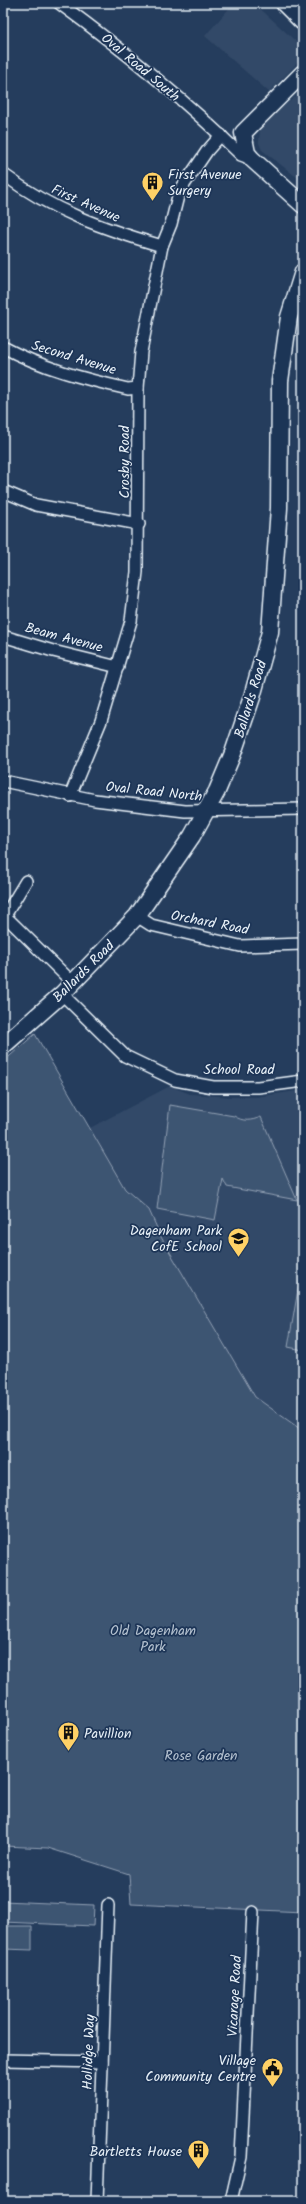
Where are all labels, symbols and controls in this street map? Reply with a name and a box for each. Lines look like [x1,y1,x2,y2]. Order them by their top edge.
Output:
street label: Oval Road South [96,28,185,107]
place label: First Avenue Surgery [168,164,242,202]
building icon: First Avenue Surgery [140,169,166,202]
street label: First Avenue [48,179,124,229]
street label: Second Avenue [29,335,119,381]
street label: Crosby Road [114,425,136,498]
street label: Beam Avenue [22,617,106,659]
street label: Ballards Road [229,657,273,741]
street label: Oval Road North [104,776,203,808]
street label: Orchard Road [169,905,252,941]
street label: Ballards Road [48,935,121,1008]
street label: School Road [204,1059,275,1081]
place label: Dagenham Park CofE School [130,1220,223,1258]
school or university icon: Dagenham Park CofE School [225,1225,251,1258]
park label: Old Dagenham Park [110,1620,196,1658]
building icon: Pavillion [55,1720,81,1753]
place label: Pavillion [84,1723,131,1745]
park label: Rose Garden [165,1745,237,1767]
street label: Vicarage Road [222,1954,248,2037]
street label: Hollidge Way [77,2013,101,2090]
place label: Village Community Centre [145,2050,257,2088]
public building icon: Village Community Centre [259,2055,285,2088]
building icon: Bartletts House [185,2138,211,2171]
place label: Bartletts House [90,2141,183,2163]

